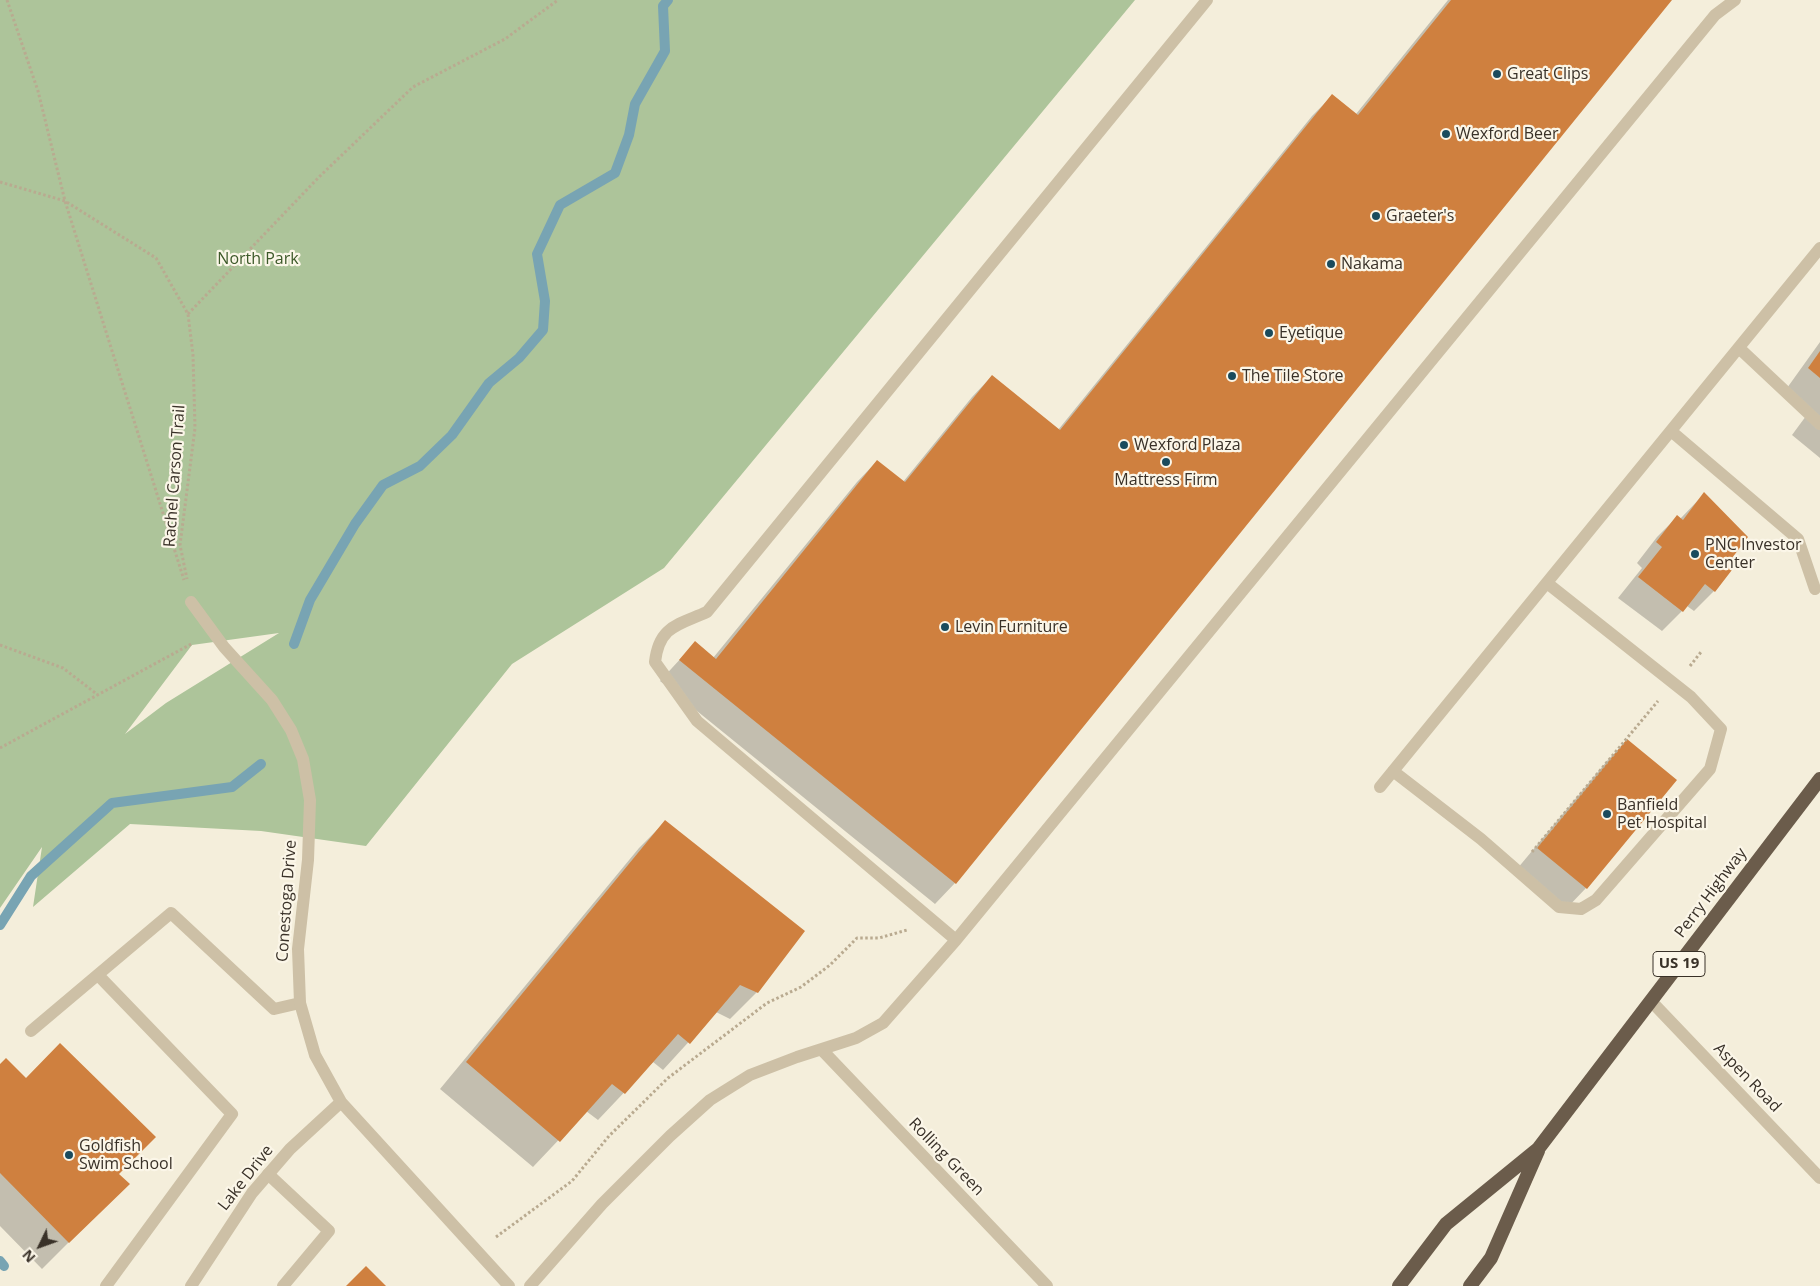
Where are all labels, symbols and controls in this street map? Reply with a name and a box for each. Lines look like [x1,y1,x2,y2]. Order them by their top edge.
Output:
place label: Great Clips [1507,64,1588,84]
marker: Great Clips [1491,68,1503,80]
place label: Wexford Beer [1456,124,1558,144]
marker: Wexford Beer [1440,128,1452,140]
place label: Graeter's [1386,206,1454,226]
marker: Graeter's [1370,210,1382,222]
park label: North Park [217,249,299,269]
place label: Nakama [1341,254,1403,274]
marker: Nakama [1325,258,1337,270]
place label: Eyetique [1279,323,1343,343]
marker: Eyetique [1263,327,1275,339]
place label: The Tile Store [1242,366,1343,386]
marker: The Tile Store [1226,370,1238,382]
street label: Rachel Carson Trail [160,404,190,548]
place label: Wexford Plaza [1134,435,1241,455]
marker: Wexford Plaza [1118,439,1130,451]
marker: Mattress Firm [1160,456,1172,468]
place label: Mattress Firm [1114,470,1218,490]
place label: PNC Investor Center [1705,535,1802,573]
marker: PNC Investor Center [1689,548,1701,560]
place label: Levin Furniture [955,617,1068,637]
marker: Levin Furniture [939,621,951,633]
place label: Banfield Pet Hospital [1617,795,1707,833]
marker: Banfield Pet Hospital [1601,808,1613,820]
street label: Conestoga Drive [273,839,301,963]
street label: Perry Highway [1671,844,1751,942]
road number: US 19 [1653,952,1705,976]
street label: Aspen Road [1709,1039,1785,1117]
street label: Rolling Green [904,1114,988,1200]
place label: Goldfish Swim School [79,1136,173,1174]
street label: Lake Drive [214,1141,278,1215]
marker: Goldfish Swim School [63,1149,75,1161]
north arrow [15,1221,65,1271]
text: N [18,1246,39,1267]

